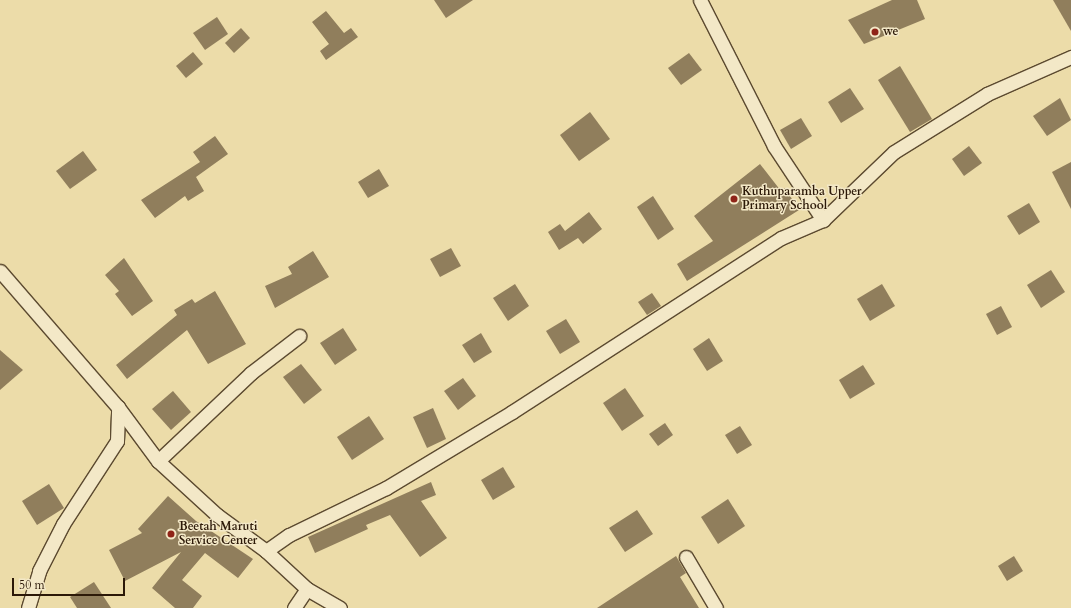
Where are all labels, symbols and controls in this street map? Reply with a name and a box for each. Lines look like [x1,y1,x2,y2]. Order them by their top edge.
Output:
place label: we [883,25,898,39]
marker: we [870,27,880,37]
place label: Kuthuparamba Upper Primary School [742,185,862,213]
marker: Kuthuparamba Upper Primary School [729,194,739,204]
place label: Beetah Maruti Service Center [179,520,258,548]
marker: Beetah Maruti Service Center [166,529,176,539]
scale bar [14,570,127,596]
text: 50 m [19,577,45,593]

